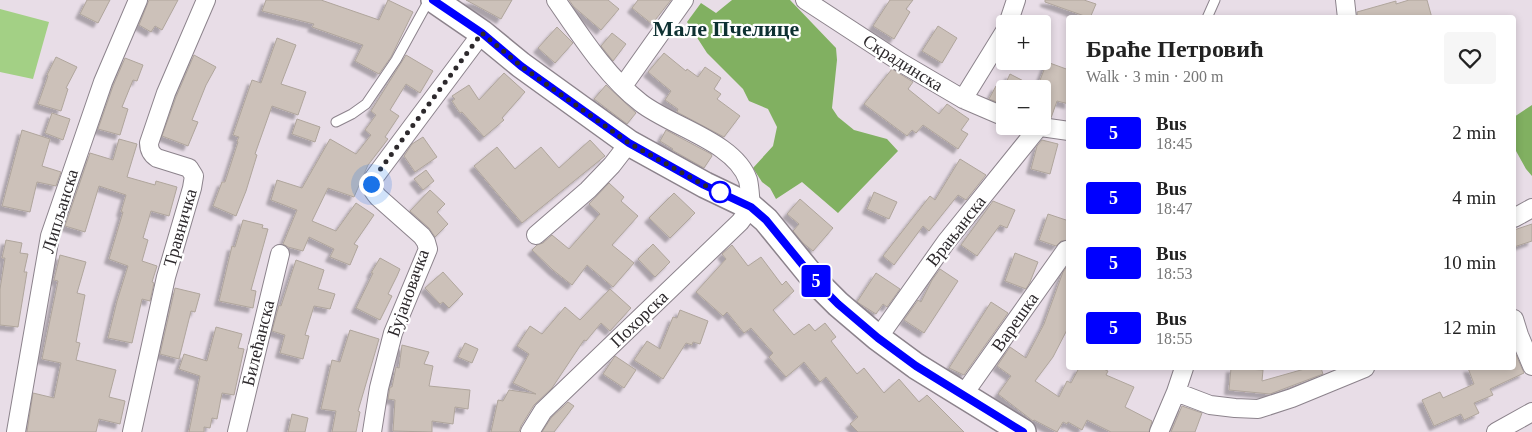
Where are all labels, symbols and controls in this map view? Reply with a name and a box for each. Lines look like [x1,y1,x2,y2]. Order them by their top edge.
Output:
map controls [996,15,1051,135]
button: + [996,15,1051,70]
district label: Мале Пчелице [653,16,799,41]
street label: Скрадинска [859,31,947,95]
button: heart [1444,32,1496,84]
text: Браће Петровић [1086,36,1264,62]
text: Walk · 3 min · 200 m [1086,68,1223,85]
button: − [996,80,1051,135]
text: Bus [1156,113,1187,134]
text: 2 min [1452,122,1496,143]
text: 5 [1109,123,1118,143]
text: 18:45 [1156,135,1192,152]
street label: Липљанска [38,167,82,255]
your location [359,172,384,197]
text: Bus [1156,178,1187,199]
unlabelled marker [709,181,731,203]
street label: Травничка [159,187,201,269]
text: 4 min [1452,187,1496,208]
text: 5 [1109,188,1118,208]
street label: Врањанска [922,192,990,270]
text: 18:47 [1156,200,1192,217]
text: Bus [1156,243,1187,264]
street label: Бујановачка [383,247,433,339]
text: 10 min [1443,252,1496,273]
text: 5 [1109,253,1118,273]
line badge: 5 [800,265,832,297]
text: 18:53 [1156,265,1192,282]
text: 5 [812,271,821,291]
street label: Похорска [606,287,672,351]
street label: Варешка [988,289,1042,355]
street label: Билећанска [238,298,278,388]
text: Bus [1156,308,1187,329]
text: 12 min [1443,317,1496,338]
text: 5 [1109,318,1118,338]
text: 18:55 [1156,330,1192,347]

